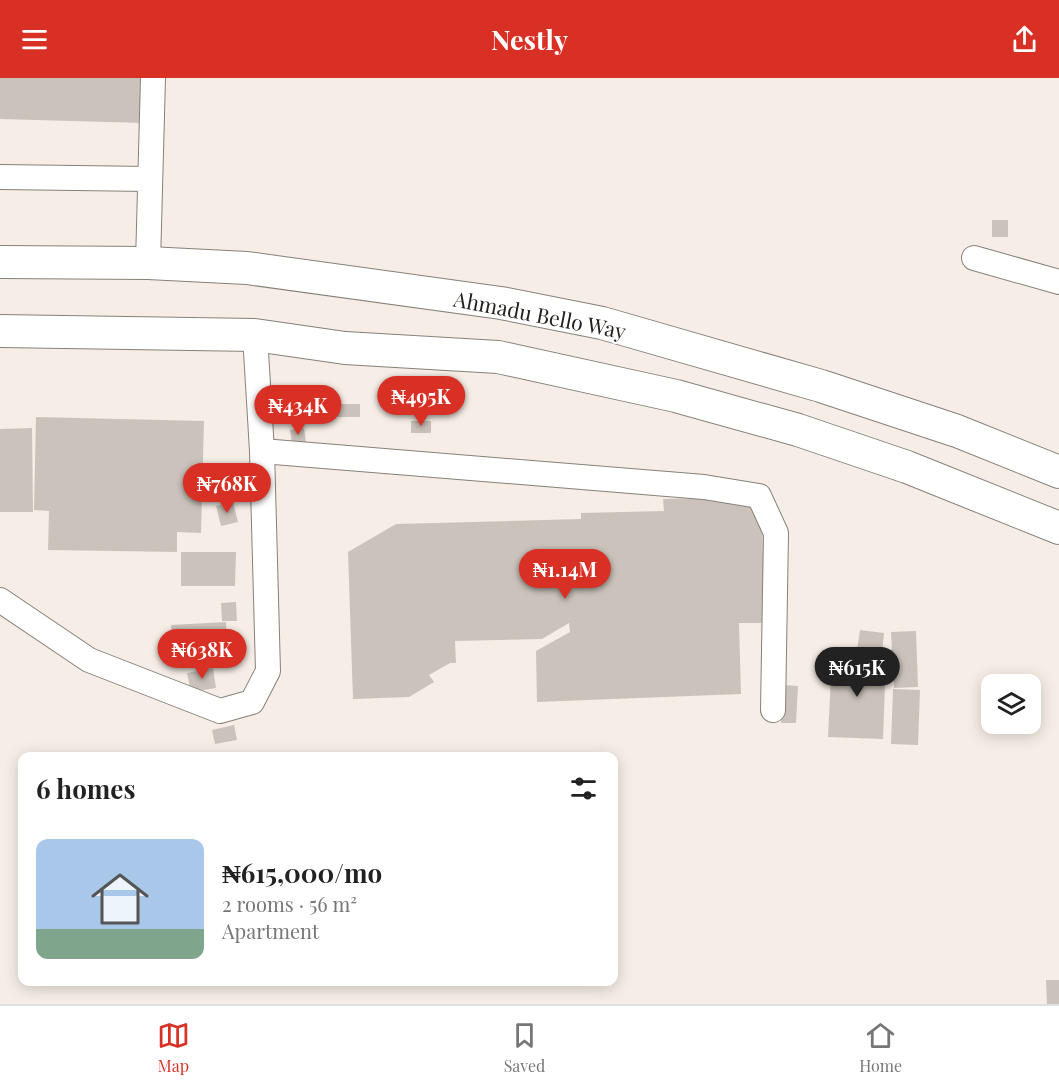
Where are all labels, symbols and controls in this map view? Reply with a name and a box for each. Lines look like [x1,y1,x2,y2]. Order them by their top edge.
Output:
text: Nestly [491,21,568,57]
icon: menu [18,23,51,56]
icon: share [1008,23,1041,56]
street label: Ahmadu Bello Way [451,283,629,344]
pin: ₦495K [379,376,463,427]
text: ₦495K [391,382,451,409]
pin: ₦434K [256,385,340,436]
text: ₦434K [268,391,328,418]
pin: ₦768K [185,463,269,514]
text: ₦768K [197,469,257,496]
pin: ₦1.14M [516,549,614,600]
text: ₦1.14M [533,555,597,582]
pin: ₦638K [160,629,244,680]
text: ₦638K [172,635,232,662]
pin: ₦615K [815,647,899,698]
text: ₦615K [829,653,885,680]
map controls [981,674,1041,734]
button: layers [981,674,1041,734]
text: 6 homes [36,771,135,806]
icon: filters [567,772,600,805]
text: ₦615,000/mo [222,855,382,890]
icon: home [84,863,156,935]
text: 2 rooms · 56 m² [222,890,357,917]
text: Apartment [222,917,319,944]
tab: Map [157,1019,190,1076]
tab: Saved [504,1019,545,1076]
tab: Home [859,1019,902,1076]

